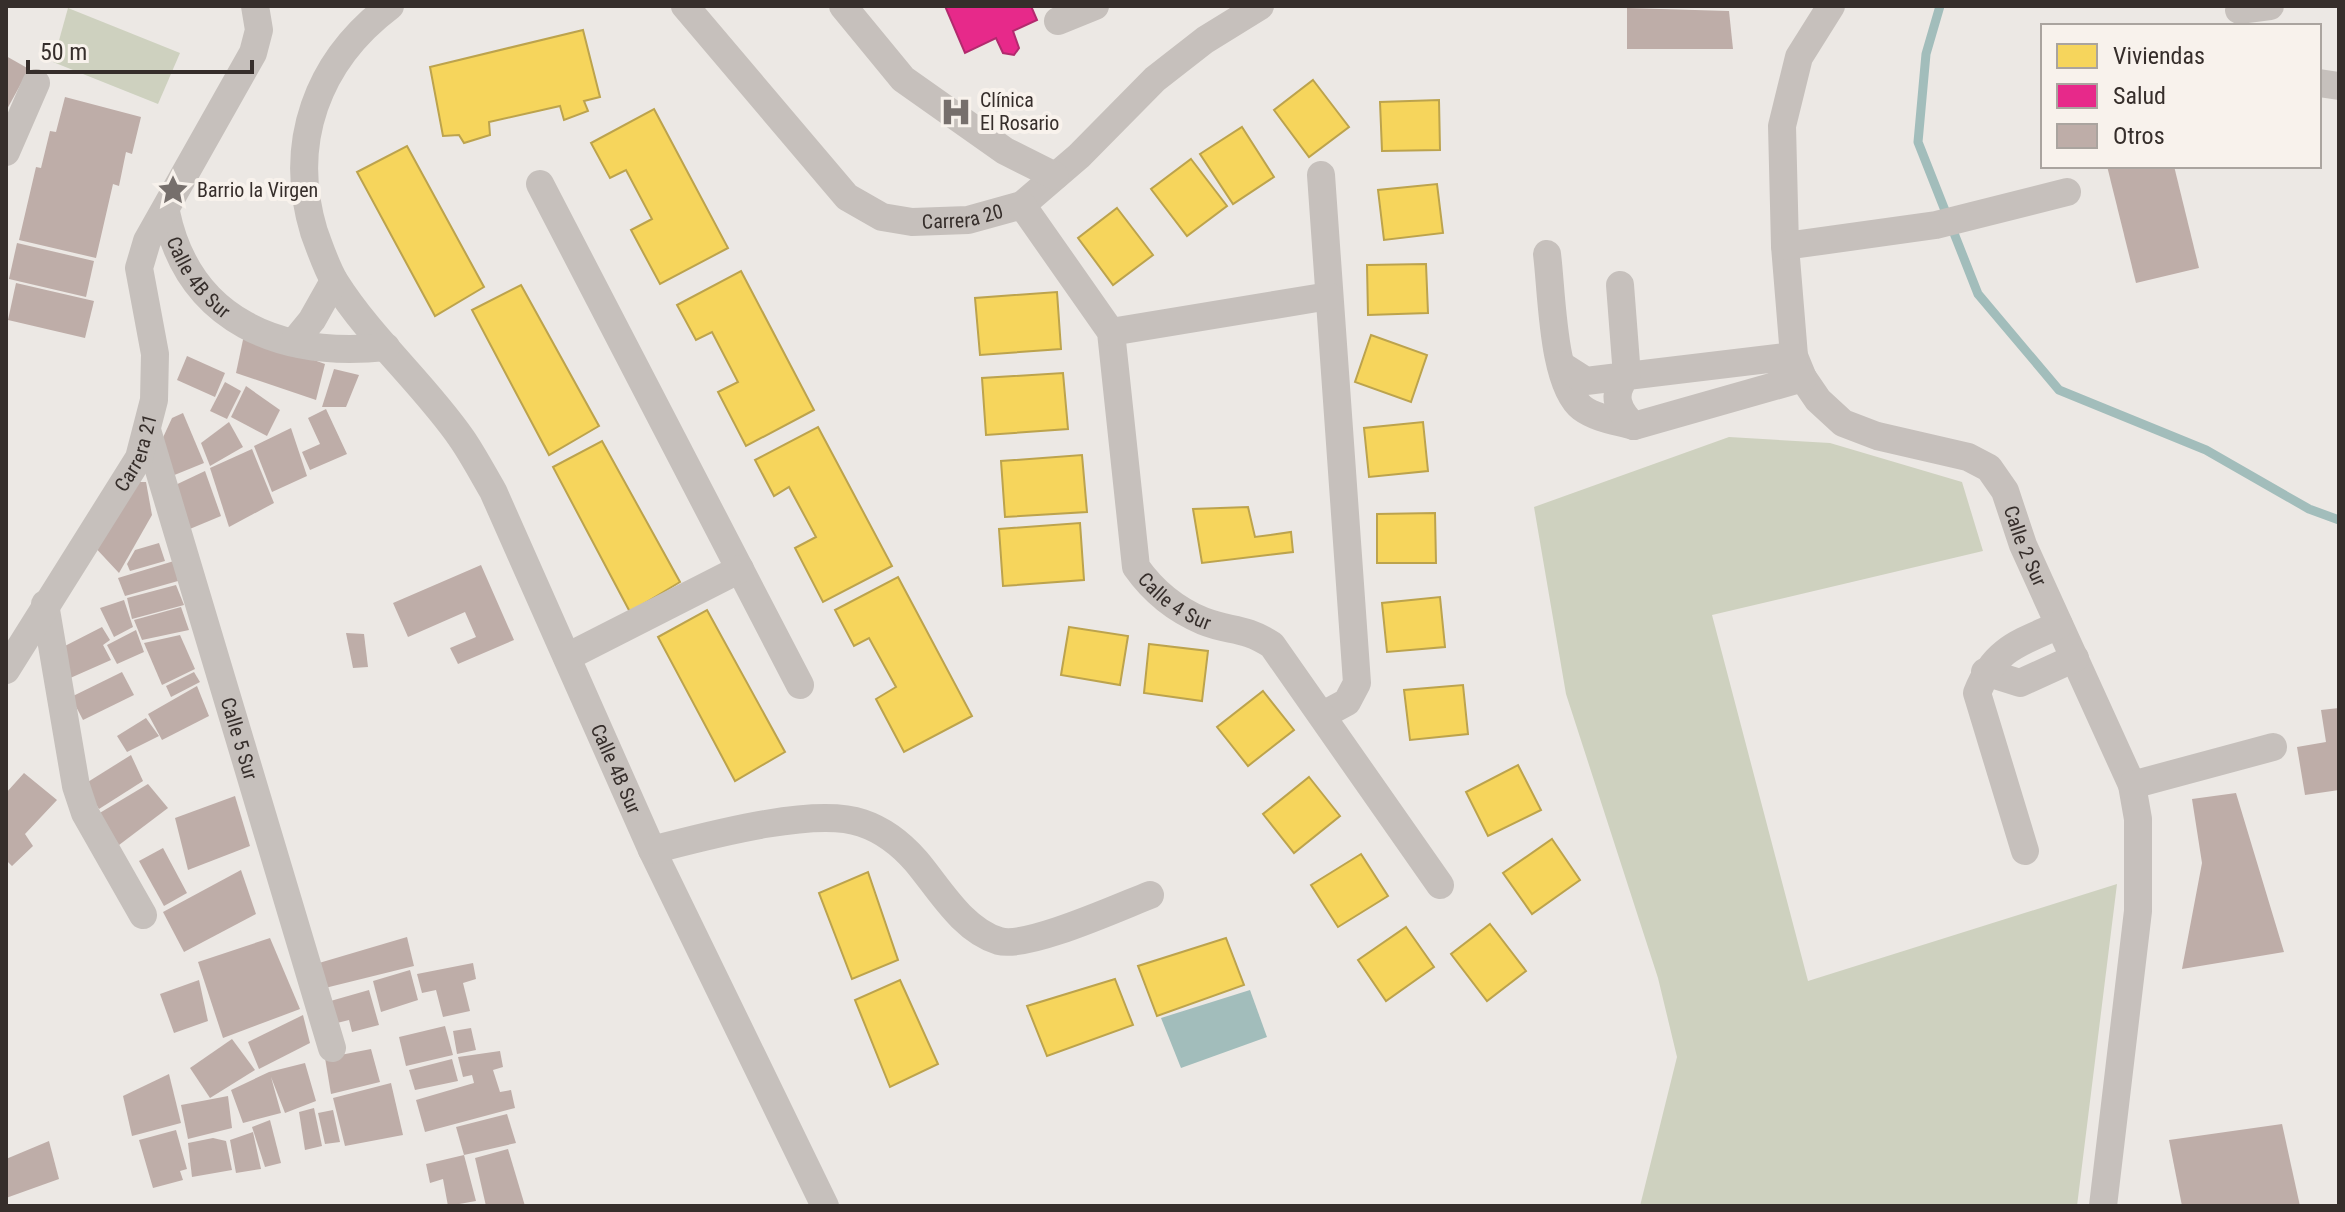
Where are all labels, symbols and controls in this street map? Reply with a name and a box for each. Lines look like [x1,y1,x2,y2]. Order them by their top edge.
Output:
scale bar [28,24,252,74]
legend [2041,24,2321,168]
text: 50 m [40,38,87,66]
text: Viviendas [2113,42,2205,70]
text: Salud [2113,82,2166,110]
place label: Clínica El Rosario [980,88,1059,135]
hospital icon: Clínica El Rosario [939,95,973,129]
text: Otros [2113,122,2165,150]
place icon: Barrio la Virgen [156,173,190,207]
place label: Barrio la Virgen [197,178,318,202]
street label: Carrera 20 [921,199,1006,234]
street label: Calle 4B Sur [162,233,235,323]
street label: Carrera 21 [109,412,162,496]
street label: Calle 2 Sur [1999,502,2052,590]
street label: Calle 4 Sur [1133,568,1214,635]
street label: Calle 5 Sur [216,694,263,782]
street label: Calle 4B Sur [586,720,646,817]

